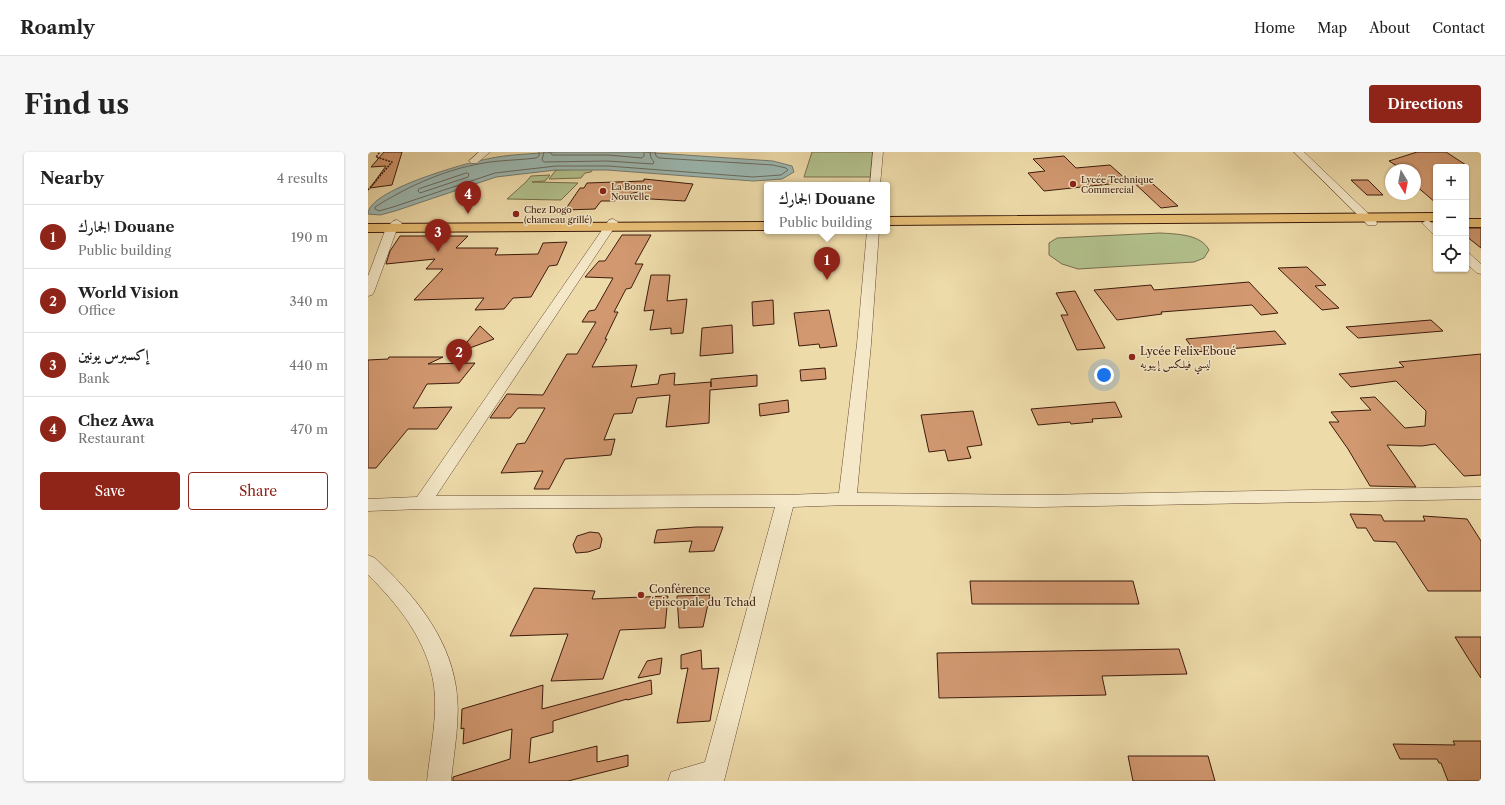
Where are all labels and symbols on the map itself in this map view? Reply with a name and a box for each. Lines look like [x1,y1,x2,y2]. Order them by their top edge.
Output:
north arrow [1385,164,1421,200]
place label: Lycée Technique Commercial [1081,174,1154,195]
marker: Lycée Technique Commercial [1068,179,1078,189]
pin: 4 [455,181,481,214]
place label: La Bonne Nouvelle [611,181,652,202]
marker: La Bonne Nouvelle [598,186,608,196]
place label: Chez Dogo (chameau grillé) [524,204,592,225]
marker: Chez Dogo (chameau grillé) [511,209,521,219]
pin: 3 [425,219,451,252]
pin: 1 [814,247,840,280]
pin: 2 [446,339,472,372]
place label: Lycée Felix Eboué ليسي فيلكس إيبويه [1140,344,1236,375]
marker: Lycée Felix Eboué ليسي فيلكس إيبويه [1127,352,1137,362]
your location [1094,365,1114,385]
place label: Conférence épiscopale du Tchad [649,582,756,609]
marker: Conférence épiscopale du Tchad [636,590,646,600]

